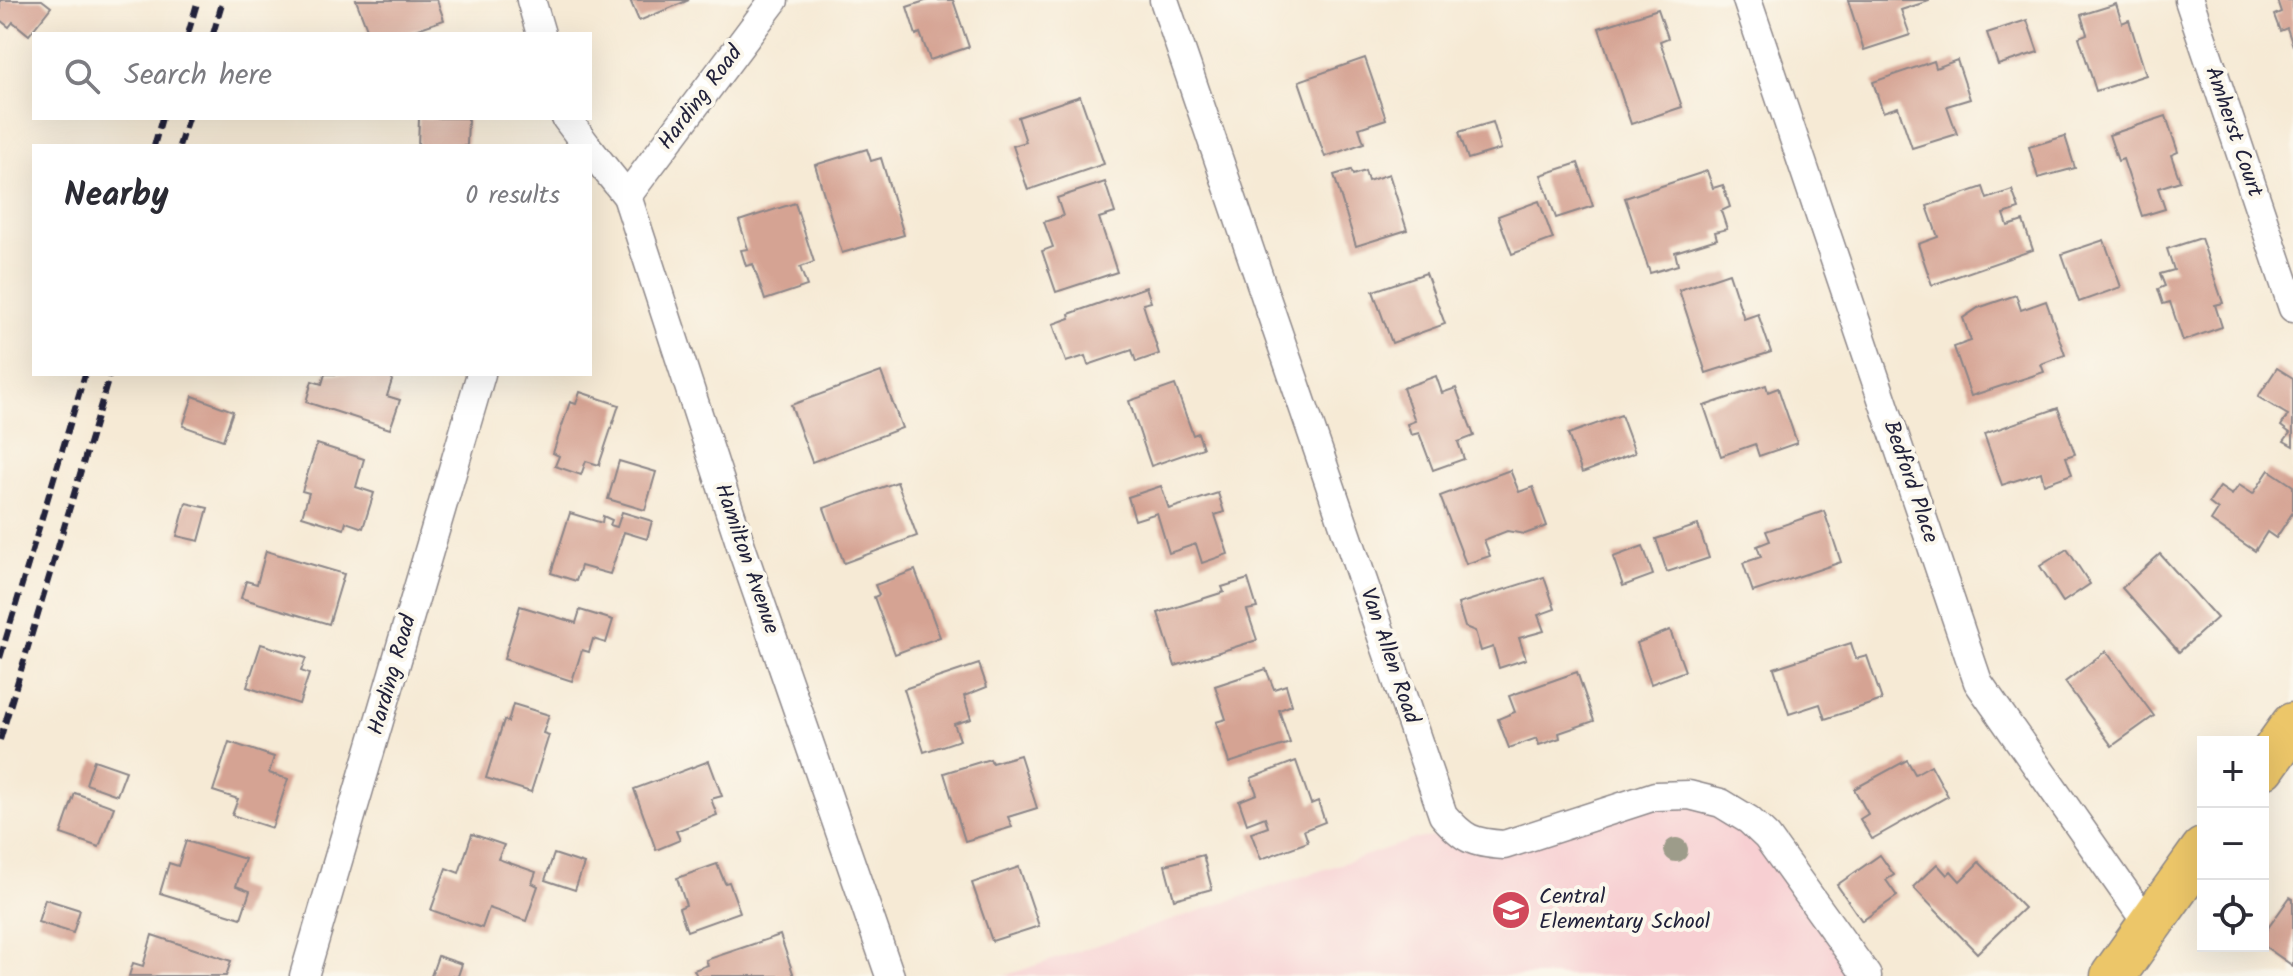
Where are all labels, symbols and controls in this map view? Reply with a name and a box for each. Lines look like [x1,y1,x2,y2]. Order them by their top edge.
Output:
search box [32,32,592,120]
street label: Harding Road [650,37,753,158]
text: Search here [124,52,272,100]
icon: search [60,54,104,98]
street label: Amherst Court [2194,62,2272,202]
text: Nearby [64,169,169,223]
text: 0 results [465,175,560,217]
street label: Bedford Place [1873,416,1947,548]
street label: Hamilton Avenue [704,479,788,639]
street label: Van Allen Road [1349,584,1429,729]
street label: Harding Road [359,610,427,739]
map controls [2197,736,2269,952]
button: + [2197,736,2269,808]
button: − [2197,808,2269,880]
place label: Central Elementary School [1539,880,1711,940]
button: locate [2197,880,2269,952]
school or university icon: Central Elementary School [1490,889,1532,931]

